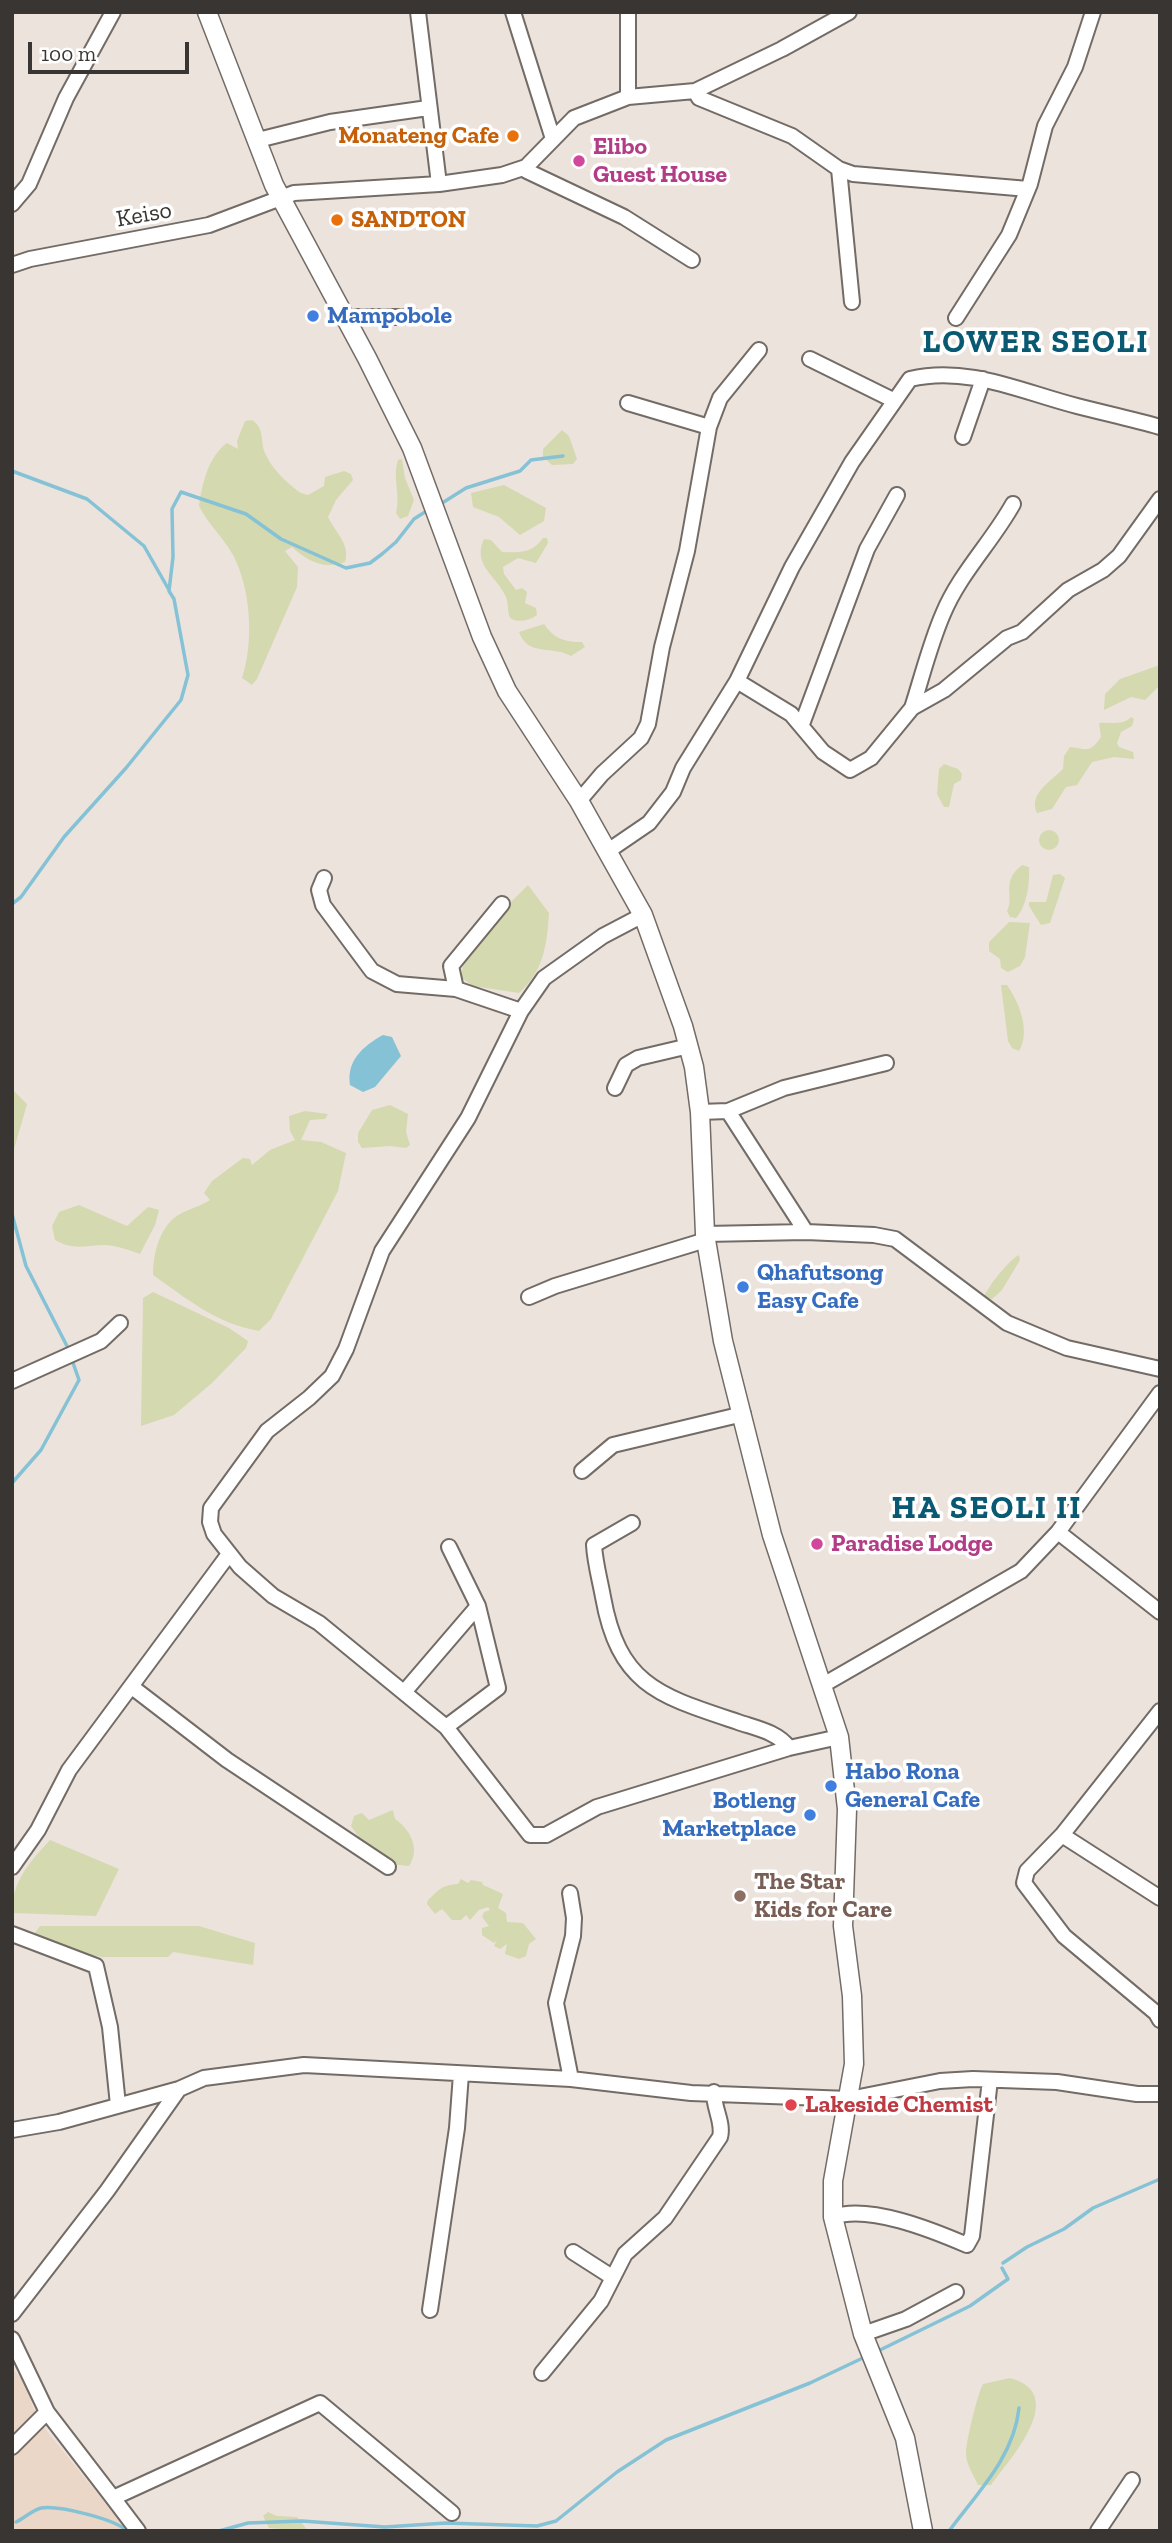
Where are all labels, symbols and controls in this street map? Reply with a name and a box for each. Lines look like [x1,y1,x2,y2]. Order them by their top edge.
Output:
scale bar [32,28,192,72]
text: 100 m [41,41,96,66]
place label: Monateng Cafe [338,122,499,150]
marker: Monateng Cafe [505,128,521,144]
place label: Elibo Guest House [593,133,727,189]
marker: Elibo Guest House [571,153,587,169]
street label: Keiso [114,196,174,234]
place label: SANDTON [351,206,466,234]
marker: SANDTON [329,212,345,228]
place label: Mampobole [327,302,452,330]
marker: Mampobole [305,308,321,324]
district label: LOWER SEOLI [924,324,1148,362]
place label: Qhafutsong Easy Cafe [757,1259,883,1315]
marker: Qhafutsong Easy Cafe [735,1279,751,1295]
district label: HA SEOLI II [893,1490,1081,1528]
place label: Paradise Lodge [831,1530,993,1558]
marker: Paradise Lodge [809,1536,825,1552]
place label: Habo Rona General Cafe [845,1758,980,1814]
marker: Habo Rona General Cafe [823,1778,839,1794]
place label: Botleng Marketplace [662,1787,796,1843]
marker: Botleng Marketplace [802,1807,818,1823]
place label: The Star Kids for Care [754,1868,892,1924]
marker: The Star Kids for Care [732,1888,748,1904]
place label: Lakeside Chemist [805,2091,993,2119]
marker: Lakeside Chemist [783,2097,799,2113]

